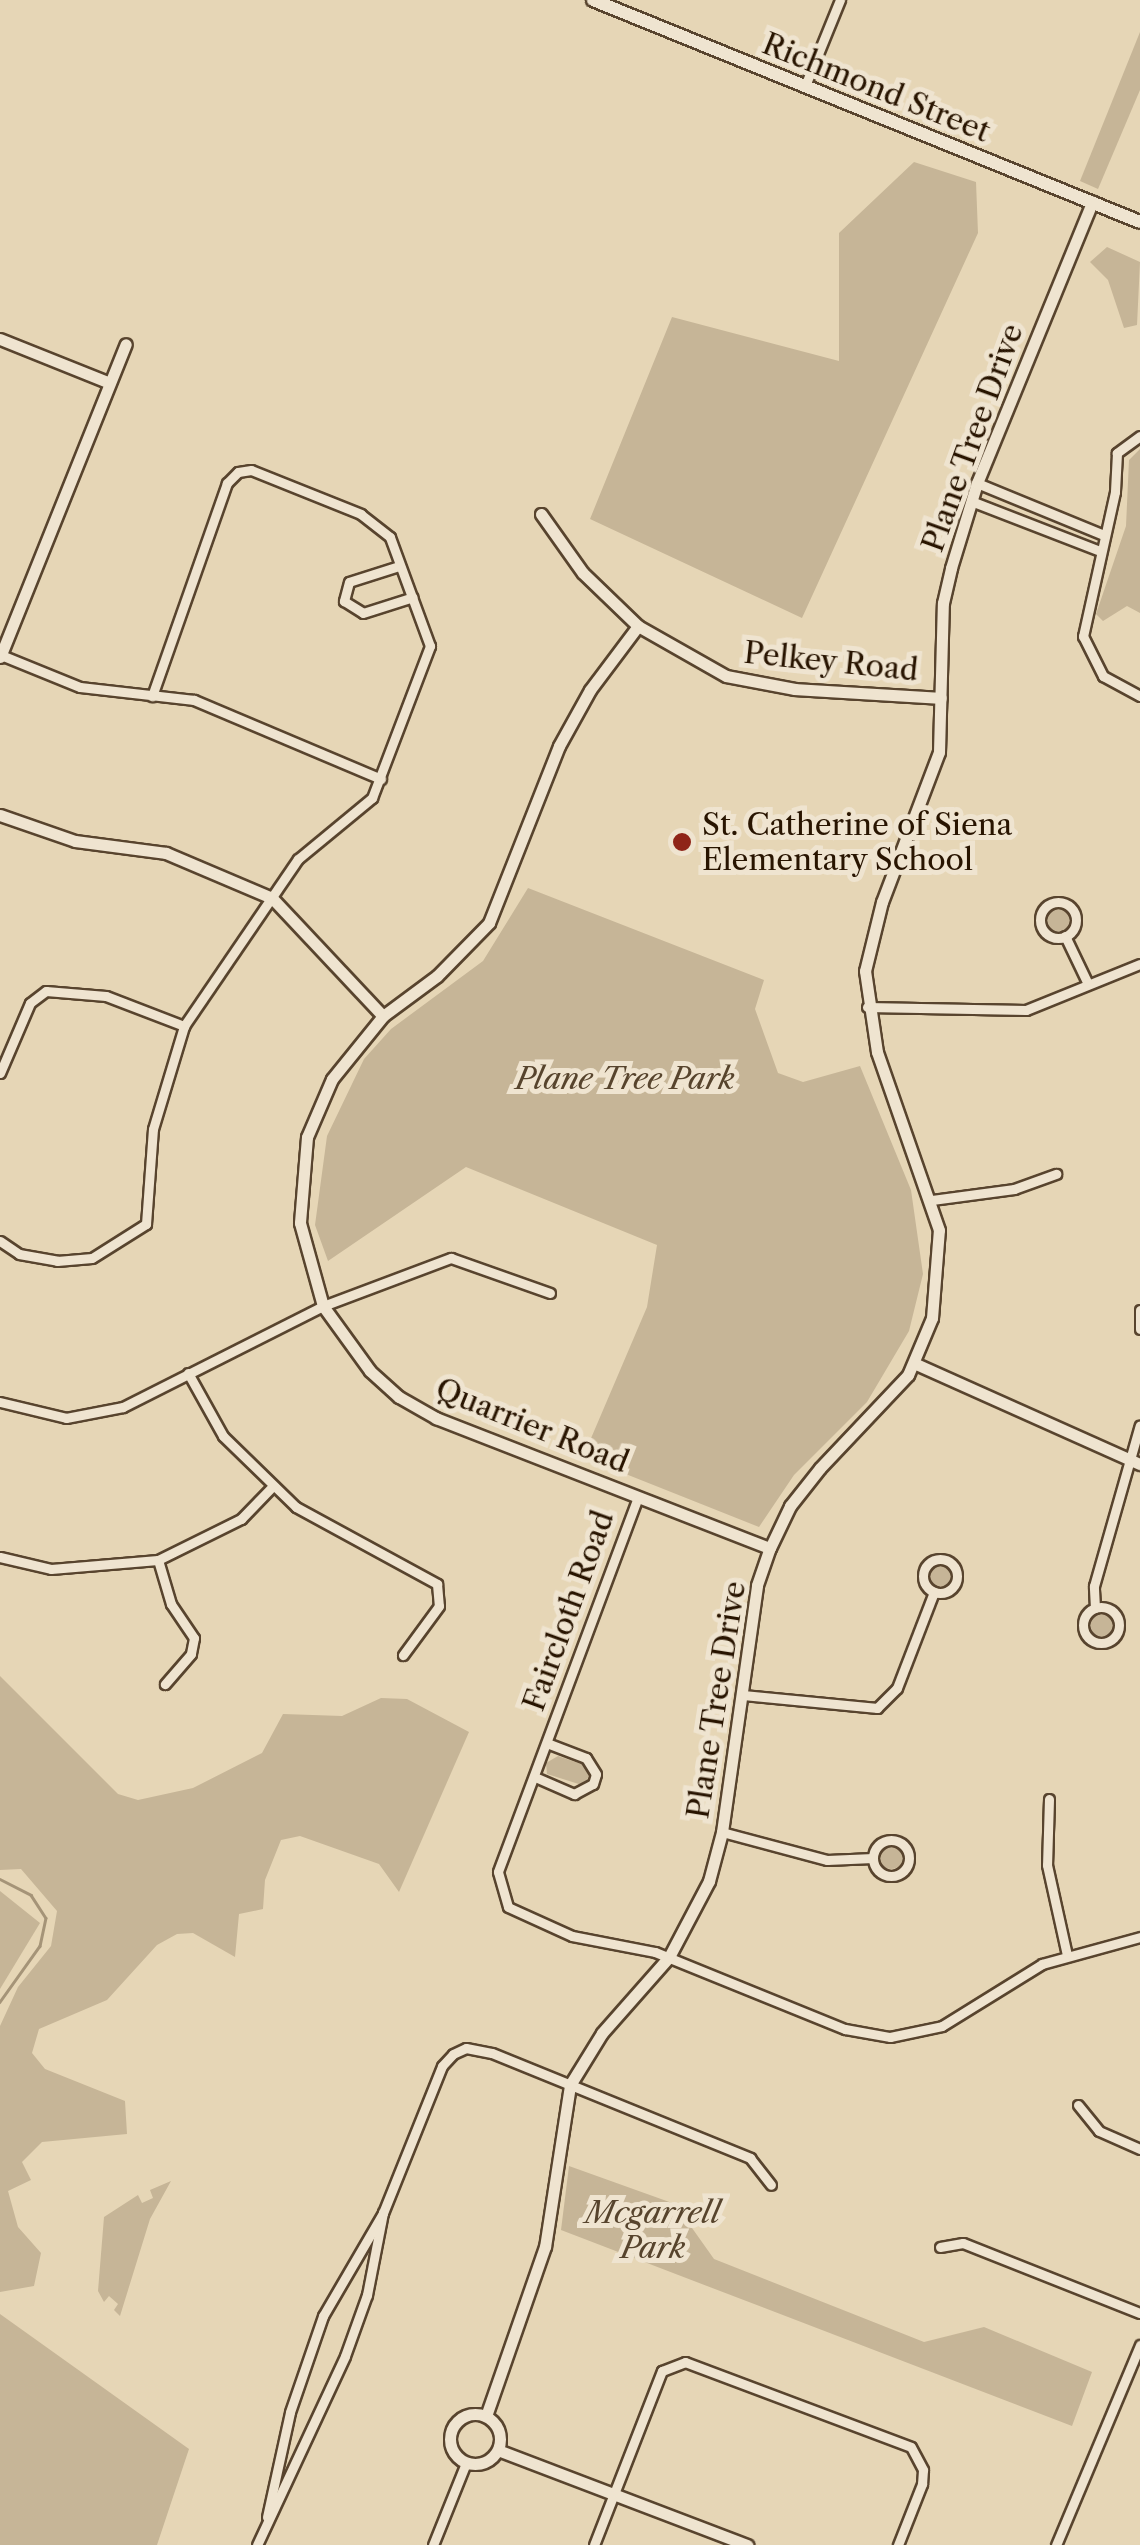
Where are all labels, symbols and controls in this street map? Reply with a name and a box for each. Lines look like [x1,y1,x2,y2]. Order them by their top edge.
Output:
street label: Richmond Street [757,26,995,150]
street label: Plane Tree Drive [915,319,1031,557]
street label: Pelkey Road [742,635,920,689]
place label: St. Catherine of Siena Elementary School [702,807,1012,878]
marker: St. Catherine of Siena Elementary School [671,831,693,853]
park label: Plane Tree Park [515,1061,735,1097]
street label: Quarrier Road [430,1371,634,1481]
street label: Faircloth Road [516,1506,622,1716]
street label: Plane Tree Drive [680,1578,754,1822]
park label: Mcgarrell Park [585,2195,721,2266]

